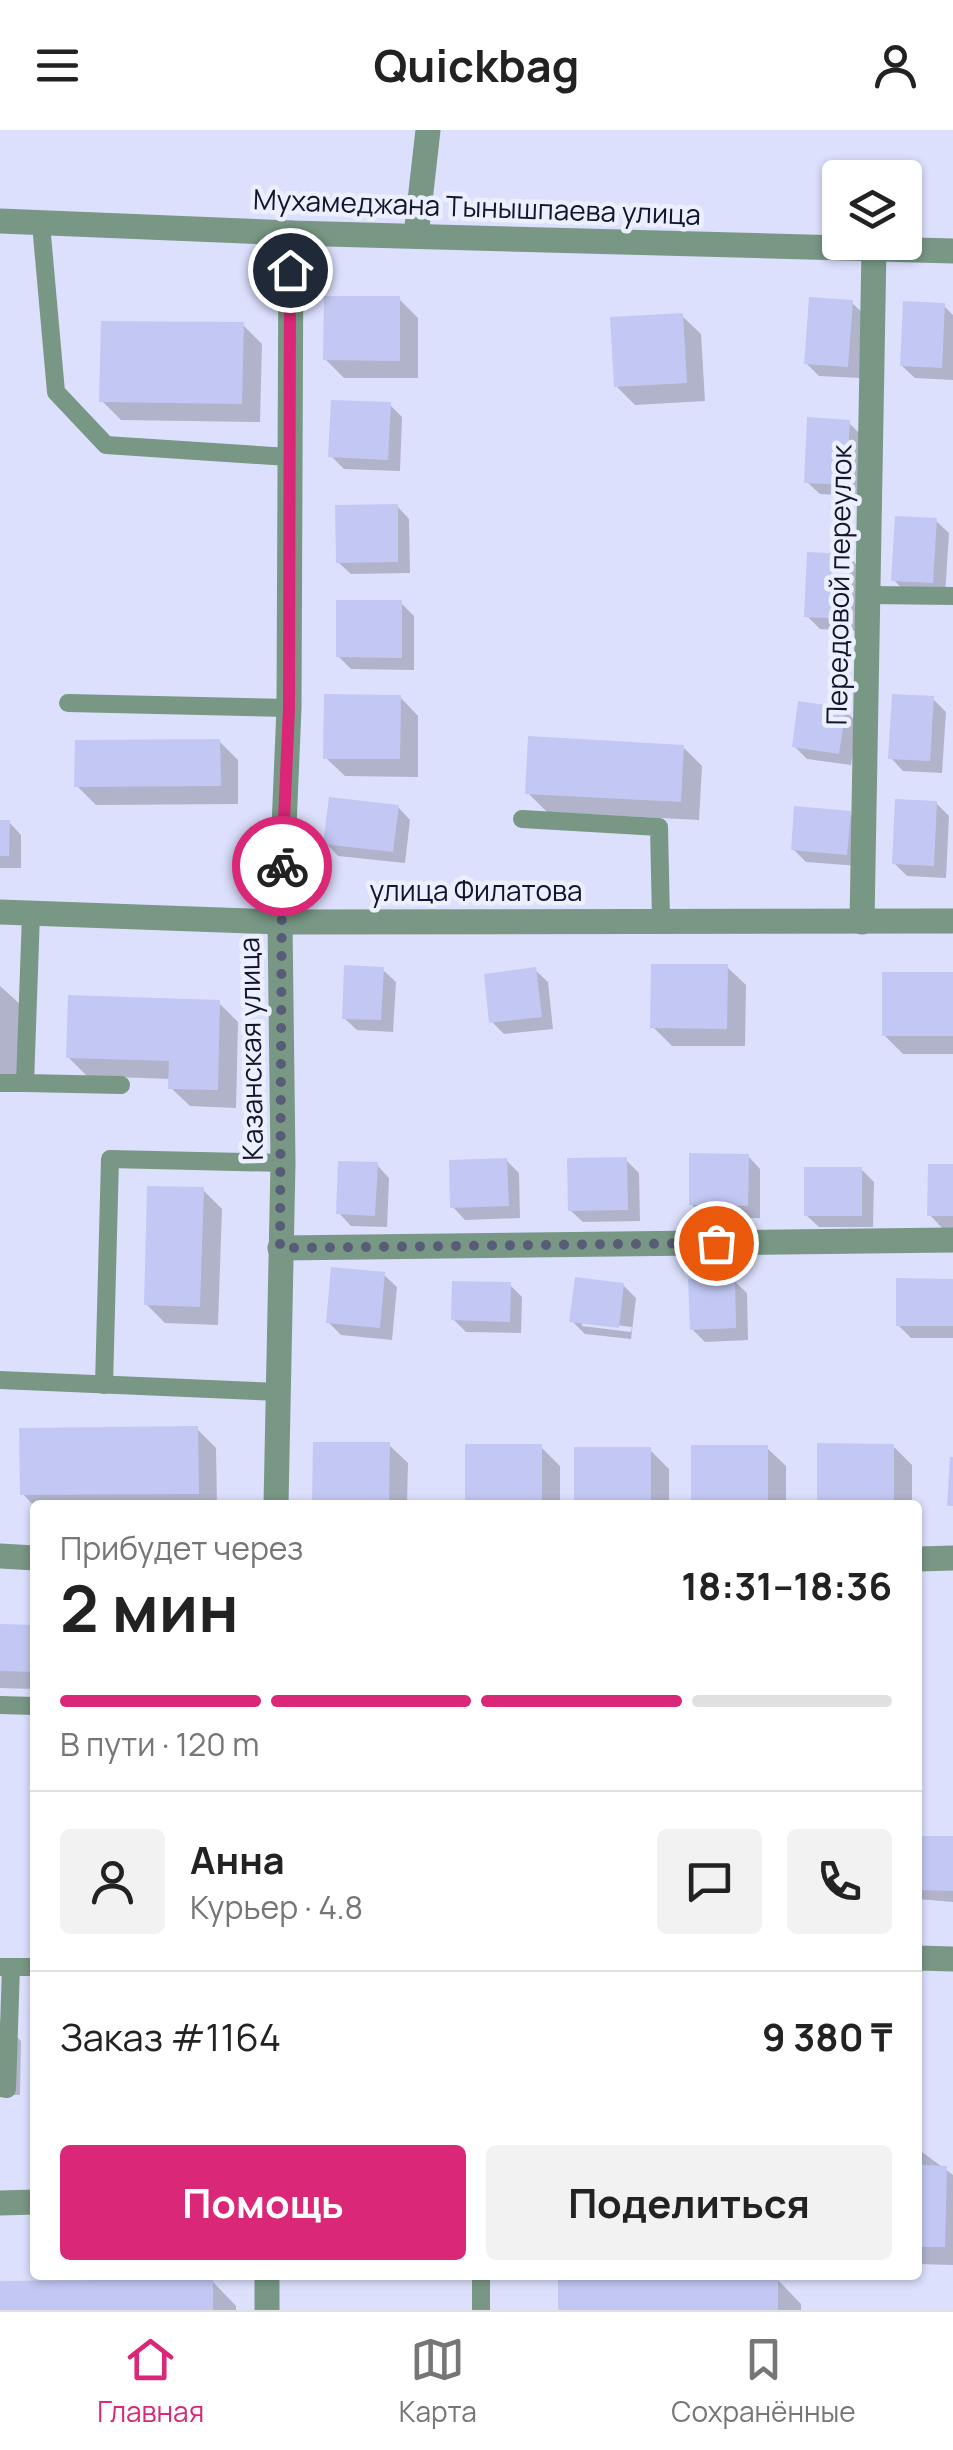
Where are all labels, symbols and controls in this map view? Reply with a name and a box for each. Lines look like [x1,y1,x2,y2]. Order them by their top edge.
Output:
text: Quickbag [374,34,579,96]
icon: menu [30,38,85,93]
icon: person [868,38,923,93]
map controls [822,160,922,260]
button: layers [822,160,922,260]
street label: Мухамеджана Тынышпаева улица [253,179,702,233]
pin [248,228,333,313]
icon: home [263,243,318,298]
street label: Передовой переулок [817,443,859,726]
courier [232,816,332,916]
icon: bike [255,839,310,894]
street label: улица Филатова [369,871,583,909]
street label: Казанская улица [229,937,271,1161]
pin [674,1201,759,1286]
icon: bag [689,1216,744,1271]
text: Прибудет через [60,1526,303,1570]
text: 18:31–18:36 [681,1559,892,1611]
text: 2 мин [60,1563,239,1652]
text: В пути · 120 m [60,1722,259,1766]
button: person [60,1829,165,1934]
button: chat [657,1829,762,1934]
button: phone [787,1829,892,1934]
text: Анна [190,1833,285,1885]
text: Курьер · 4.8 [190,1885,363,1929]
text: Заказ #1164 [60,2010,281,2062]
text: 9 380 ₸ [762,2010,892,2062]
button: Помощь [60,2145,466,2260]
button: Поделиться [486,2145,892,2260]
tab: Главная [97,2332,204,2430]
tab: Карта [399,2332,477,2430]
tab: Сохранённые [671,2332,856,2430]

